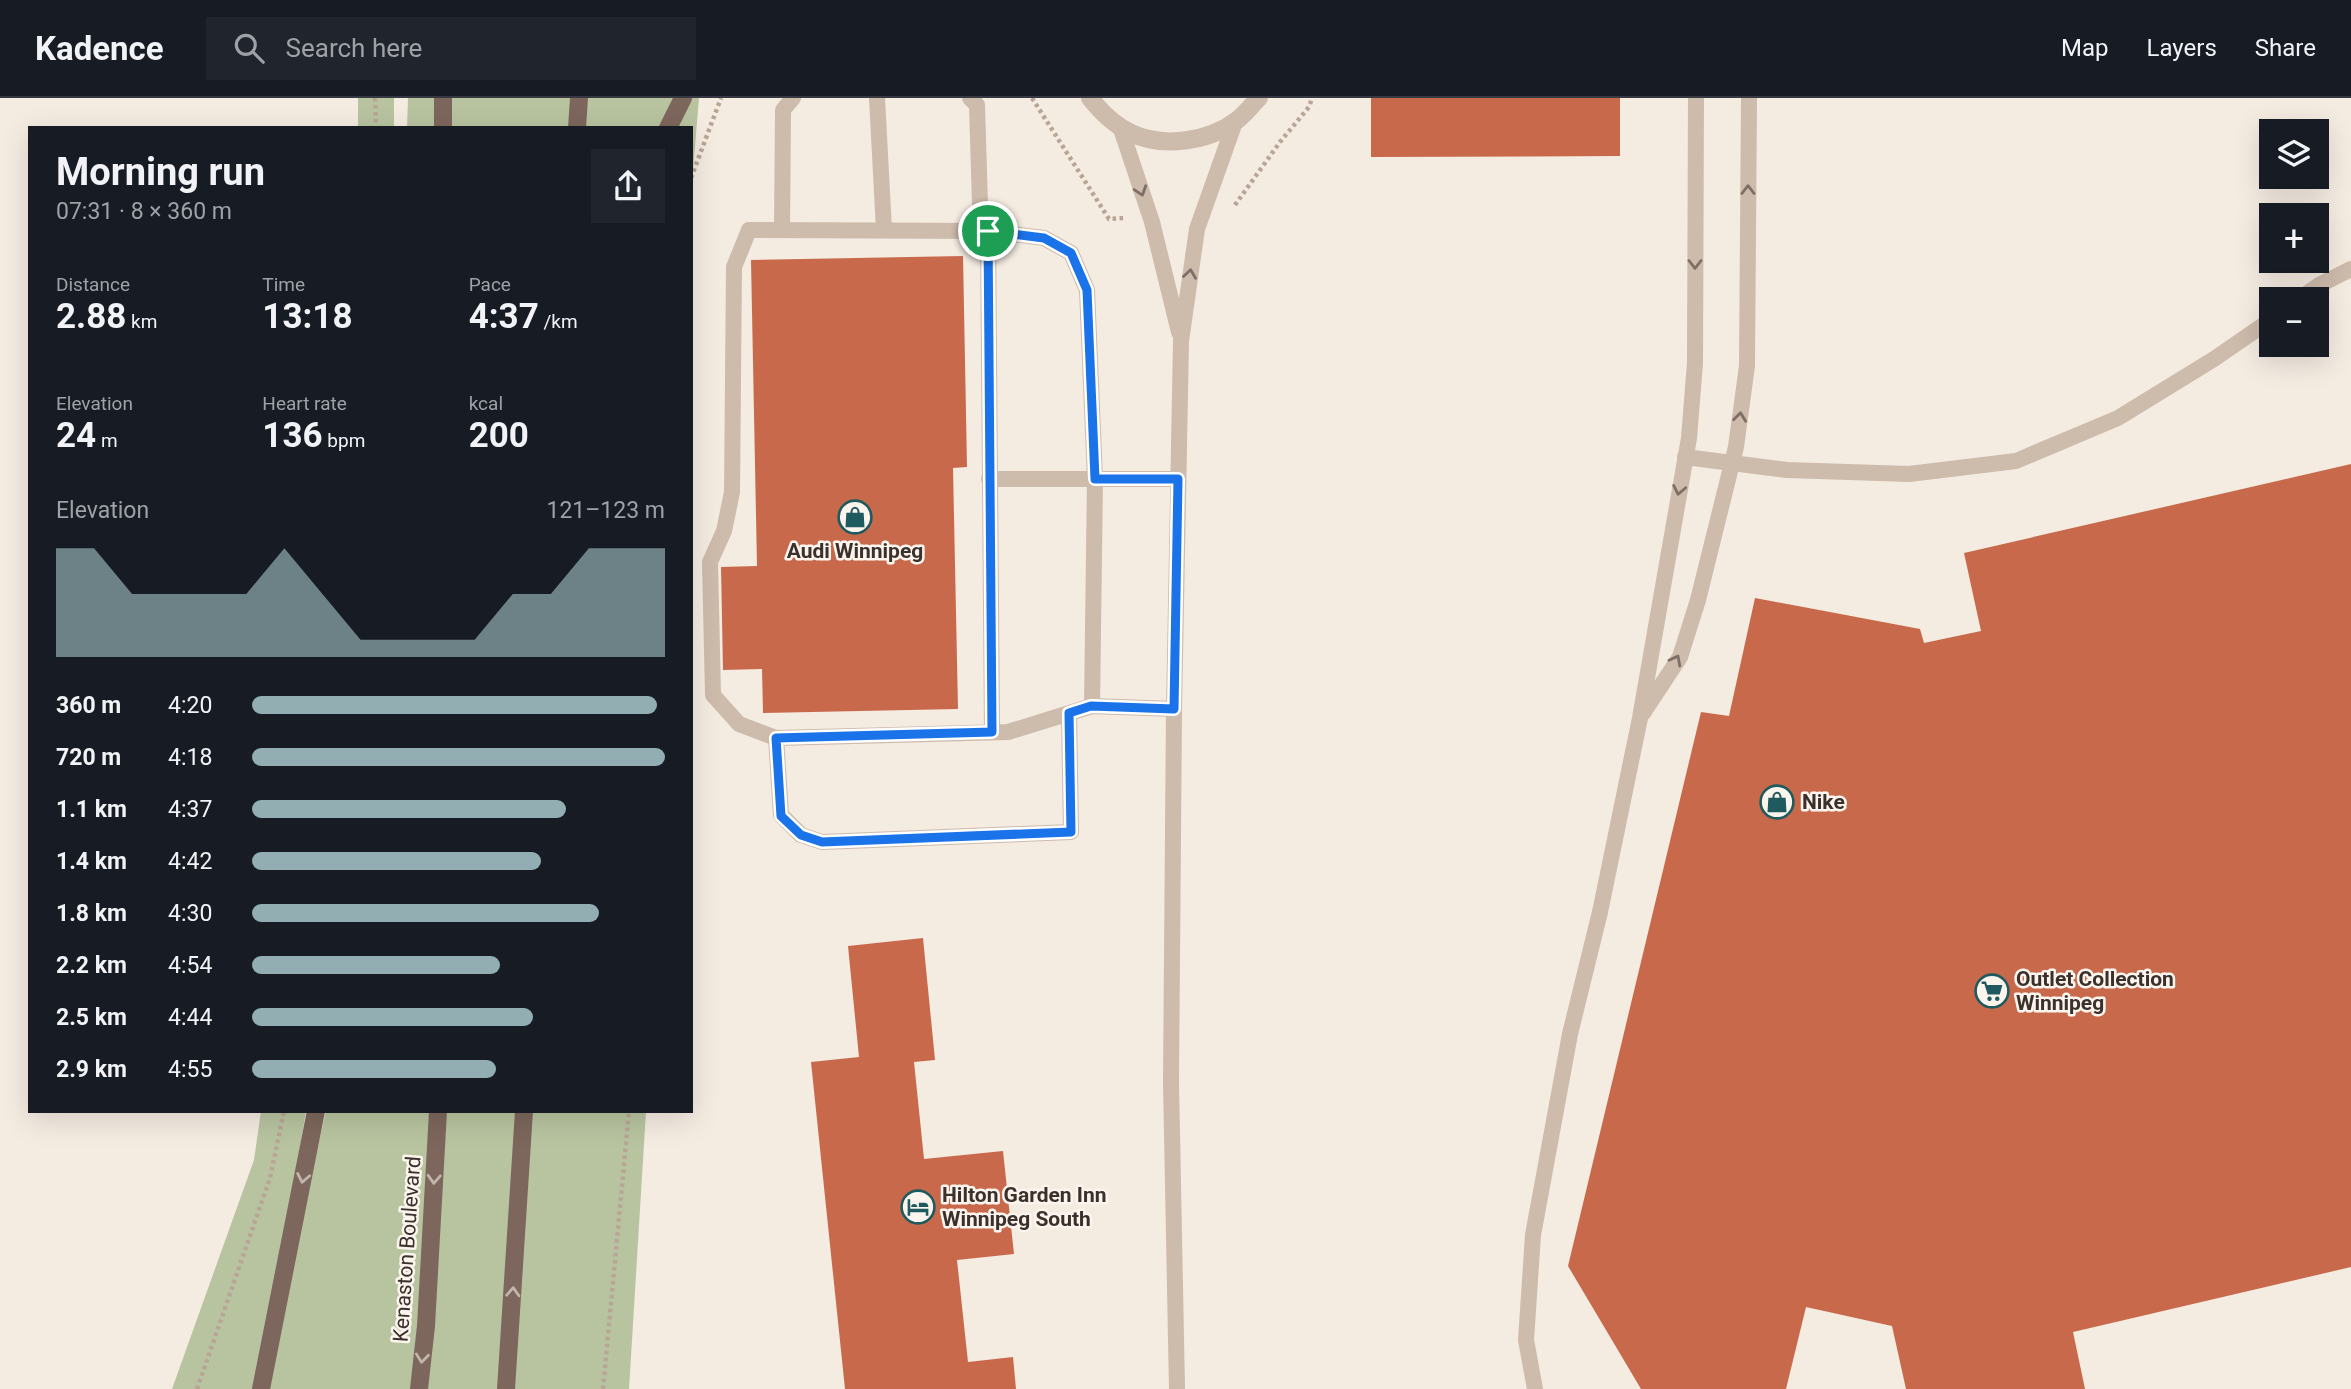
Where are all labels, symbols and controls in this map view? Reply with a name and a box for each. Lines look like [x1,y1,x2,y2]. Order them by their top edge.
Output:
search box [206,17,696,80]
text: Kadence [35,29,164,68]
icon: search [230,29,268,67]
text: Search here [286,33,422,63]
text: Map [2061,34,2109,62]
text: Layers [2147,34,2217,62]
text: Share [2255,34,2316,62]
map controls [2259,119,2329,357]
button: layers [2259,119,2329,189]
button: share [591,149,665,223]
text: Morning run [56,150,265,194]
one-way arrow [1133,184,1148,196]
one-way arrow [1740,184,1756,195]
text: 07:31 · 8 × 360 m [56,198,232,225]
pin [958,201,1018,261]
button: + [2259,203,2329,273]
icon: arrive [969,212,1007,250]
one-way arrow [1687,259,1703,270]
one-way arrow [1183,268,1198,280]
text: Distance [56,273,130,296]
text: Time [262,273,305,296]
text: Pace [469,273,511,296]
button: − [2259,287,2329,357]
text: 2.88 [56,296,126,337]
text: 13:18 [262,296,353,337]
text: 4:37 [469,296,539,337]
text: km [126,310,157,333]
text: /km [539,310,578,333]
text: Elevation [56,392,133,415]
text: Heart rate [262,392,347,415]
text: kcal [469,392,503,415]
one-way arrow [1732,411,1747,423]
text: 24 [56,415,96,456]
text: 136 [262,415,323,456]
text: 200 [469,415,529,456]
text: m [96,429,118,452]
text: bpm [323,429,365,452]
one-way arrow [1672,484,1687,496]
text: Elevation [56,497,149,524]
text: 121–123 m [546,497,665,524]
shop icon: Audi Winnipeg [836,498,874,536]
place label: Audi Winnipeg [787,539,923,563]
one-way arrow [1668,655,1682,667]
text: 360 m [56,692,121,719]
text: 4:20 [168,692,212,719]
text: 720 m [56,744,121,771]
text: 4:18 [168,744,212,771]
shop icon: Nike [1758,783,1796,821]
place label: Nike [1802,790,1845,814]
text: 1.1 km [56,796,127,823]
text: 4:37 [168,796,212,823]
text: 1.4 km [56,848,127,875]
text: 4:42 [168,848,212,875]
text: 1.8 km [56,900,127,927]
text: 4:30 [168,900,212,927]
text: 2.2 km [56,952,127,979]
text: 4:54 [168,952,212,979]
place label: Outlet Collection Winnipeg [2016,967,2174,1015]
supermarket icon: Outlet Collection Winnipeg [1973,972,2011,1010]
text: 2.5 km [56,1004,127,1031]
text: 4:44 [168,1004,212,1031]
text: 2.9 km [56,1056,127,1083]
text: 4:55 [168,1056,212,1083]
street label: Kenaston Boulevard [389,1155,425,1343]
one-way arrow [296,1172,311,1184]
one-way arrow [427,1174,442,1185]
place label: Hilton Garden Inn Winnipeg South [942,1183,1107,1231]
hotel icon: Hilton Garden Inn Winnipeg South [899,1188,937,1226]
one-way arrow [506,1286,521,1297]
one-way arrow [415,1352,430,1363]

